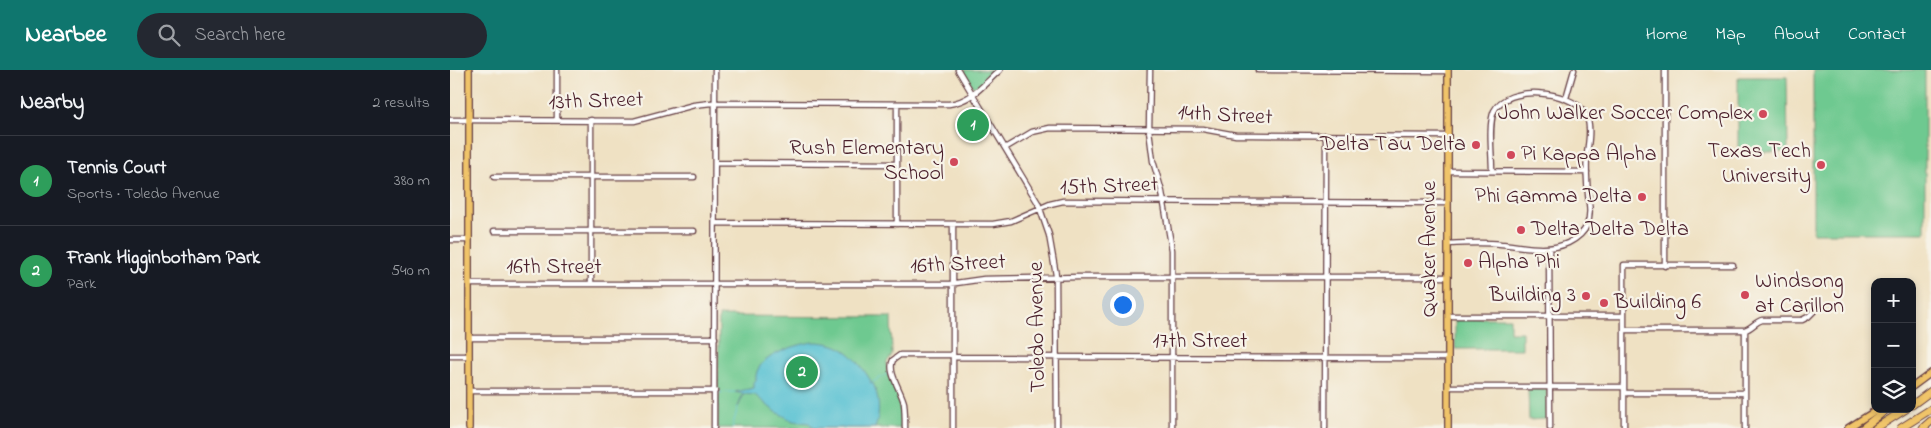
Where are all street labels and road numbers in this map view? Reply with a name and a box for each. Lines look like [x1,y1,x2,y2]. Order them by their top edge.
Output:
street label: 13th Street [548,84,645,120]
street label: 14th Street [1177,98,1274,134]
street label: 15th Street [1059,169,1159,205]
street label: Quaker Avenue [1414,181,1446,317]
street label: 16th Street [909,246,1007,283]
street label: 16th Street [506,252,602,284]
street label: Toledo Avenue [1021,261,1055,393]
street label: 17th Street [1153,326,1248,358]

